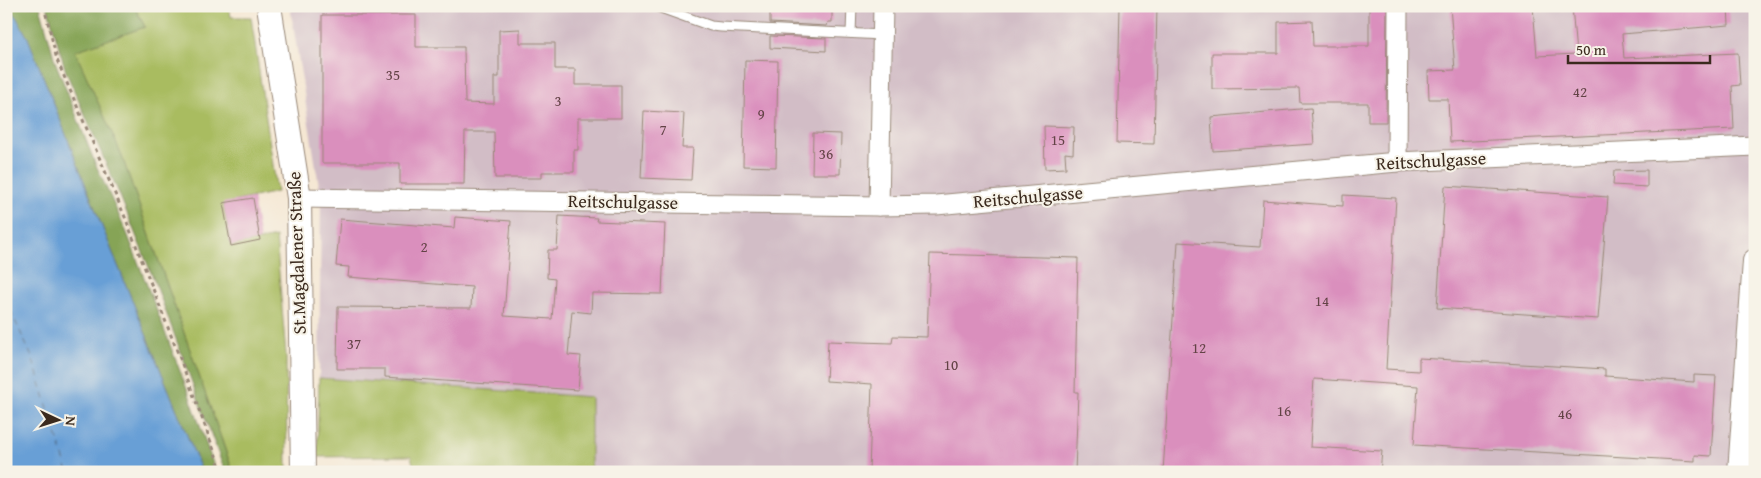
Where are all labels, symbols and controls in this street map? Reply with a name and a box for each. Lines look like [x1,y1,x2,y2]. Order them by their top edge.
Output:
scale bar [1568,32,1711,64]
text: 50 m [1576,39,1607,60]
house number: 35 [386,64,400,85]
house number: 42 [1573,81,1587,102]
house number: 3 [554,90,562,111]
house number: 9 [757,103,765,124]
house number: 7 [659,119,667,140]
house number: 15 [1051,129,1065,150]
house number: 36 [819,143,833,164]
street label: Reitschulgasse [1375,144,1487,177]
street label: St.Magdalener Straße [280,171,313,335]
street label: Reitschulgasse [972,178,1084,215]
street label: Reitschulgasse [568,187,678,216]
house number: 2 [420,236,428,257]
house number: 14 [1315,290,1329,311]
house number: 37 [347,333,361,354]
house number: 12 [1192,337,1206,358]
house number: 10 [944,354,958,375]
north arrow [32,396,82,446]
house number: 16 [1277,400,1291,421]
house number: 46 [1558,403,1572,424]
text: N [61,416,81,427]

